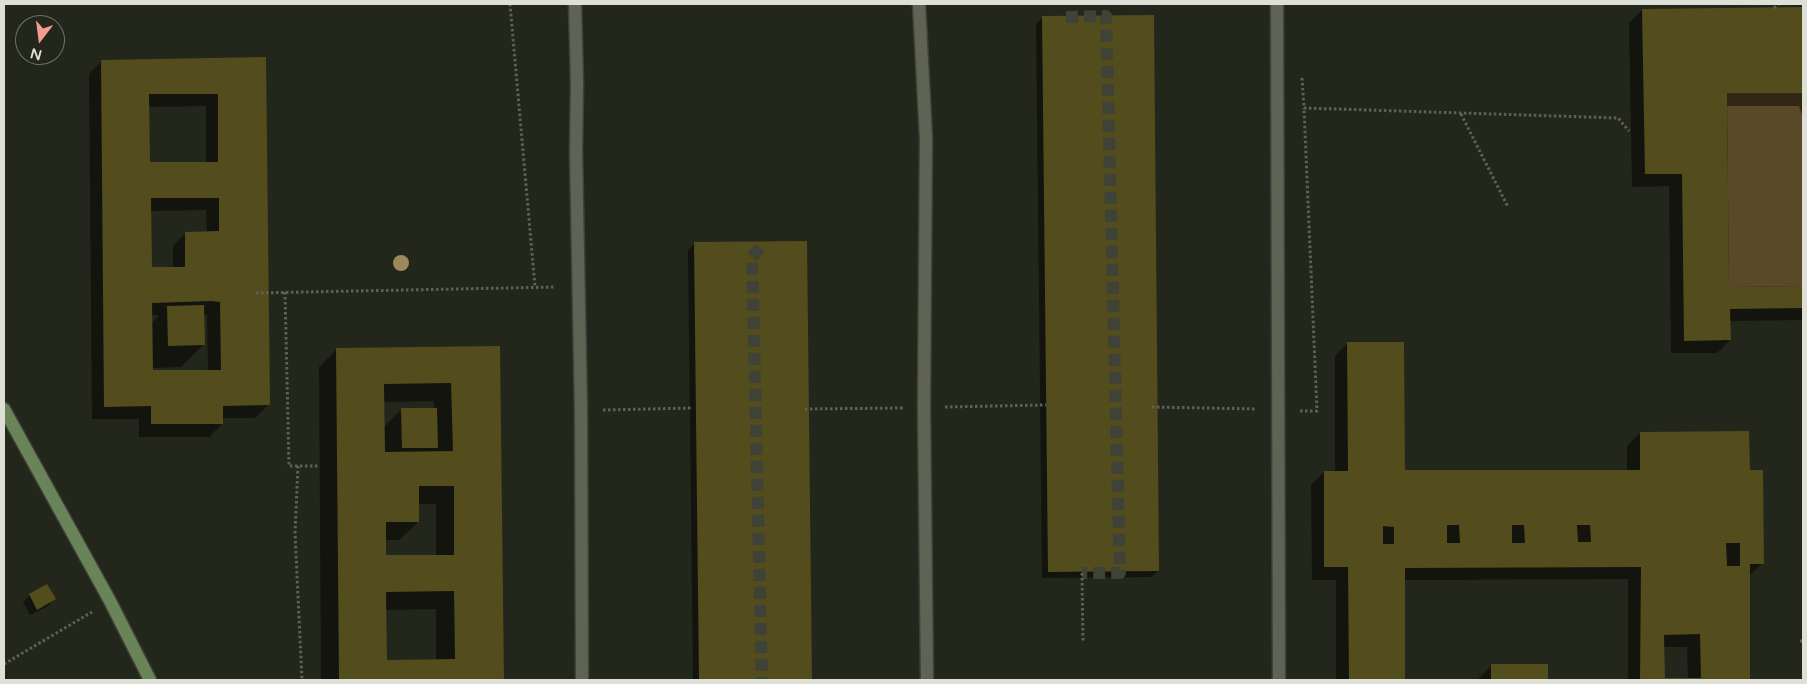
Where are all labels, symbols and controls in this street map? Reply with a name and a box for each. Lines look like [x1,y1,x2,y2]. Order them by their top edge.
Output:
north arrow [15,15,65,65]
text: N [29,44,44,64]

